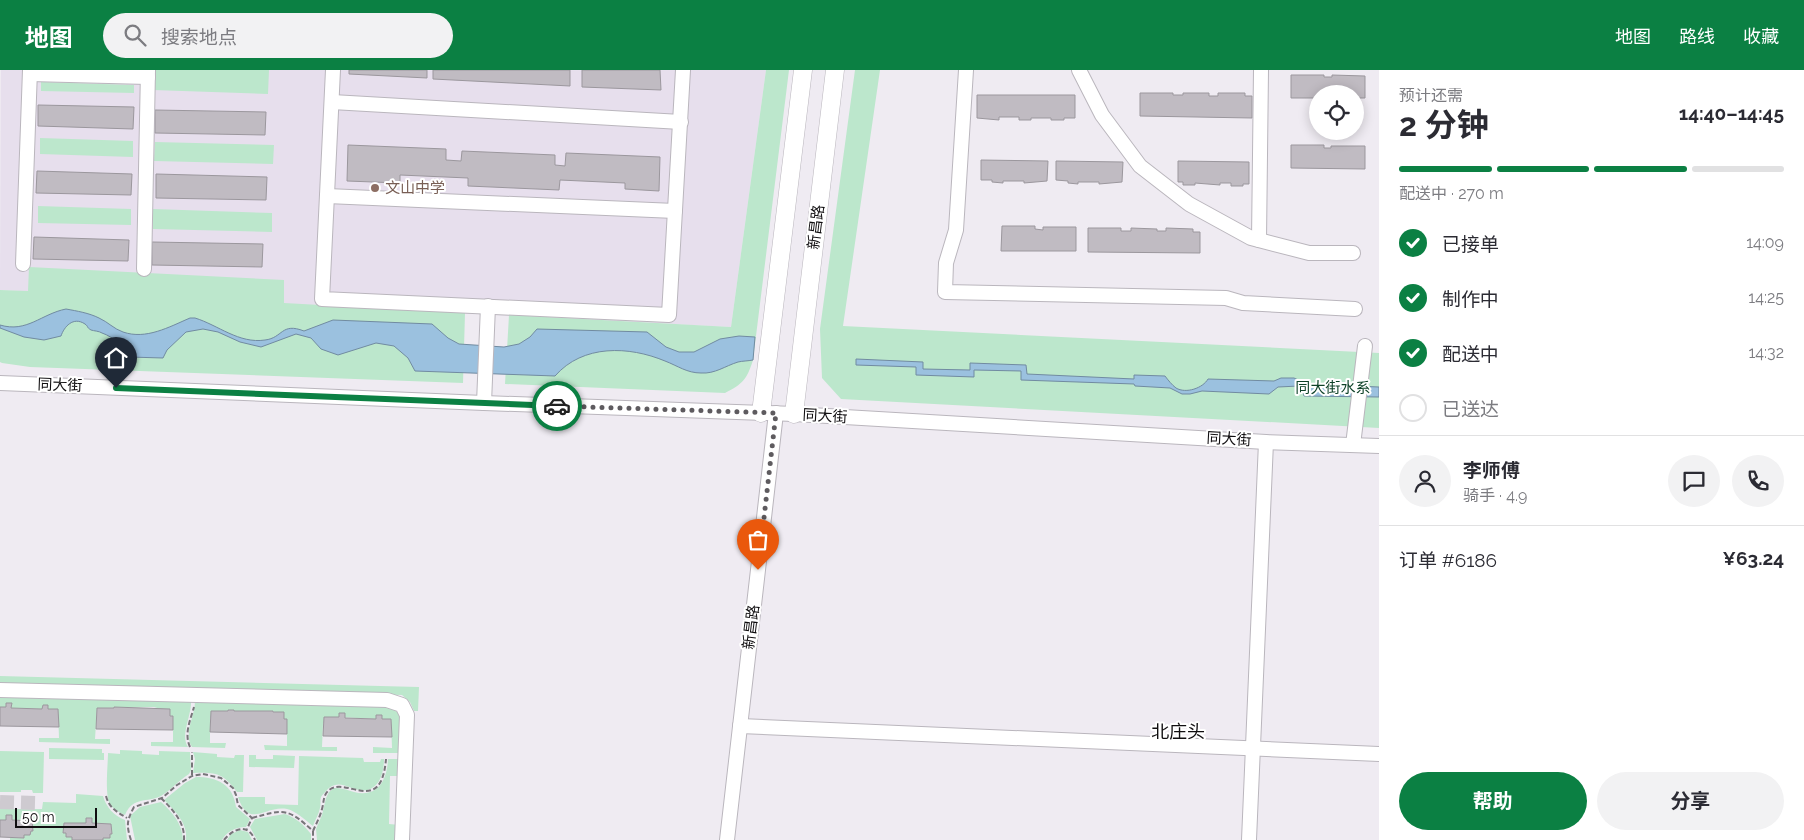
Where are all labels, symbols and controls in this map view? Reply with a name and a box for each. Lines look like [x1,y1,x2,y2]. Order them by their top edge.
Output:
search box [103,13,453,58]
icon: search [121,21,149,49]
text: 地图 [25,23,73,52]
text: 搜索地点 [161,26,237,48]
text: 地图 [1615,26,1651,47]
text: 路线 [1679,26,1715,47]
text: 收藏 [1743,26,1779,47]
map controls [1309,85,1364,140]
button: locate [1309,85,1364,140]
text: 预计还需 [1399,86,1463,105]
text: 14:40–14:45 [1679,102,1784,124]
text: 2 分钟 [1399,106,1489,143]
place label: 文山中学 [385,179,445,197]
marker: 文山中学 [369,182,381,194]
text: 配送中 · 270 m [1399,184,1504,203]
street label: 新昌路 [804,204,828,250]
icon: check [1399,229,1427,257]
text: 已接单 [1442,233,1499,255]
text: 14:09 [1746,233,1784,252]
icon: check [1399,284,1427,312]
text: 制作中 [1442,288,1499,310]
text: 14:25 [1748,288,1784,307]
pin [95,337,137,388]
icon: check [1399,339,1427,367]
text: 配送中 [1442,343,1499,365]
text: 14:32 [1749,343,1784,362]
icon: home [102,344,130,372]
street label: 同大街 [37,375,83,395]
park label: 同大街水系 [1295,379,1371,397]
courier [532,381,582,431]
icon: car [543,392,571,420]
text: 已送达 [1442,398,1499,420]
street label: 同大街 [802,406,848,426]
street label: 同大街 [1206,429,1252,449]
button: person [1399,455,1451,507]
button: chat [1668,455,1720,507]
button: phone [1732,455,1784,507]
text: 李师傅 [1463,459,1520,481]
text: 骑手 · 4.9 [1463,486,1527,505]
pin [737,519,779,570]
icon: bag [744,526,772,554]
text: ¥63.24 [1723,547,1784,569]
text: 订单 #6186 [1399,549,1497,571]
street label: 新昌路 [739,604,763,650]
district label: 北庄头 [1151,721,1205,742]
button: 帮助 [1399,772,1587,830]
button: 分享 [1597,772,1784,830]
scale bar [15,805,98,828]
text: 50 m [22,809,55,825]

